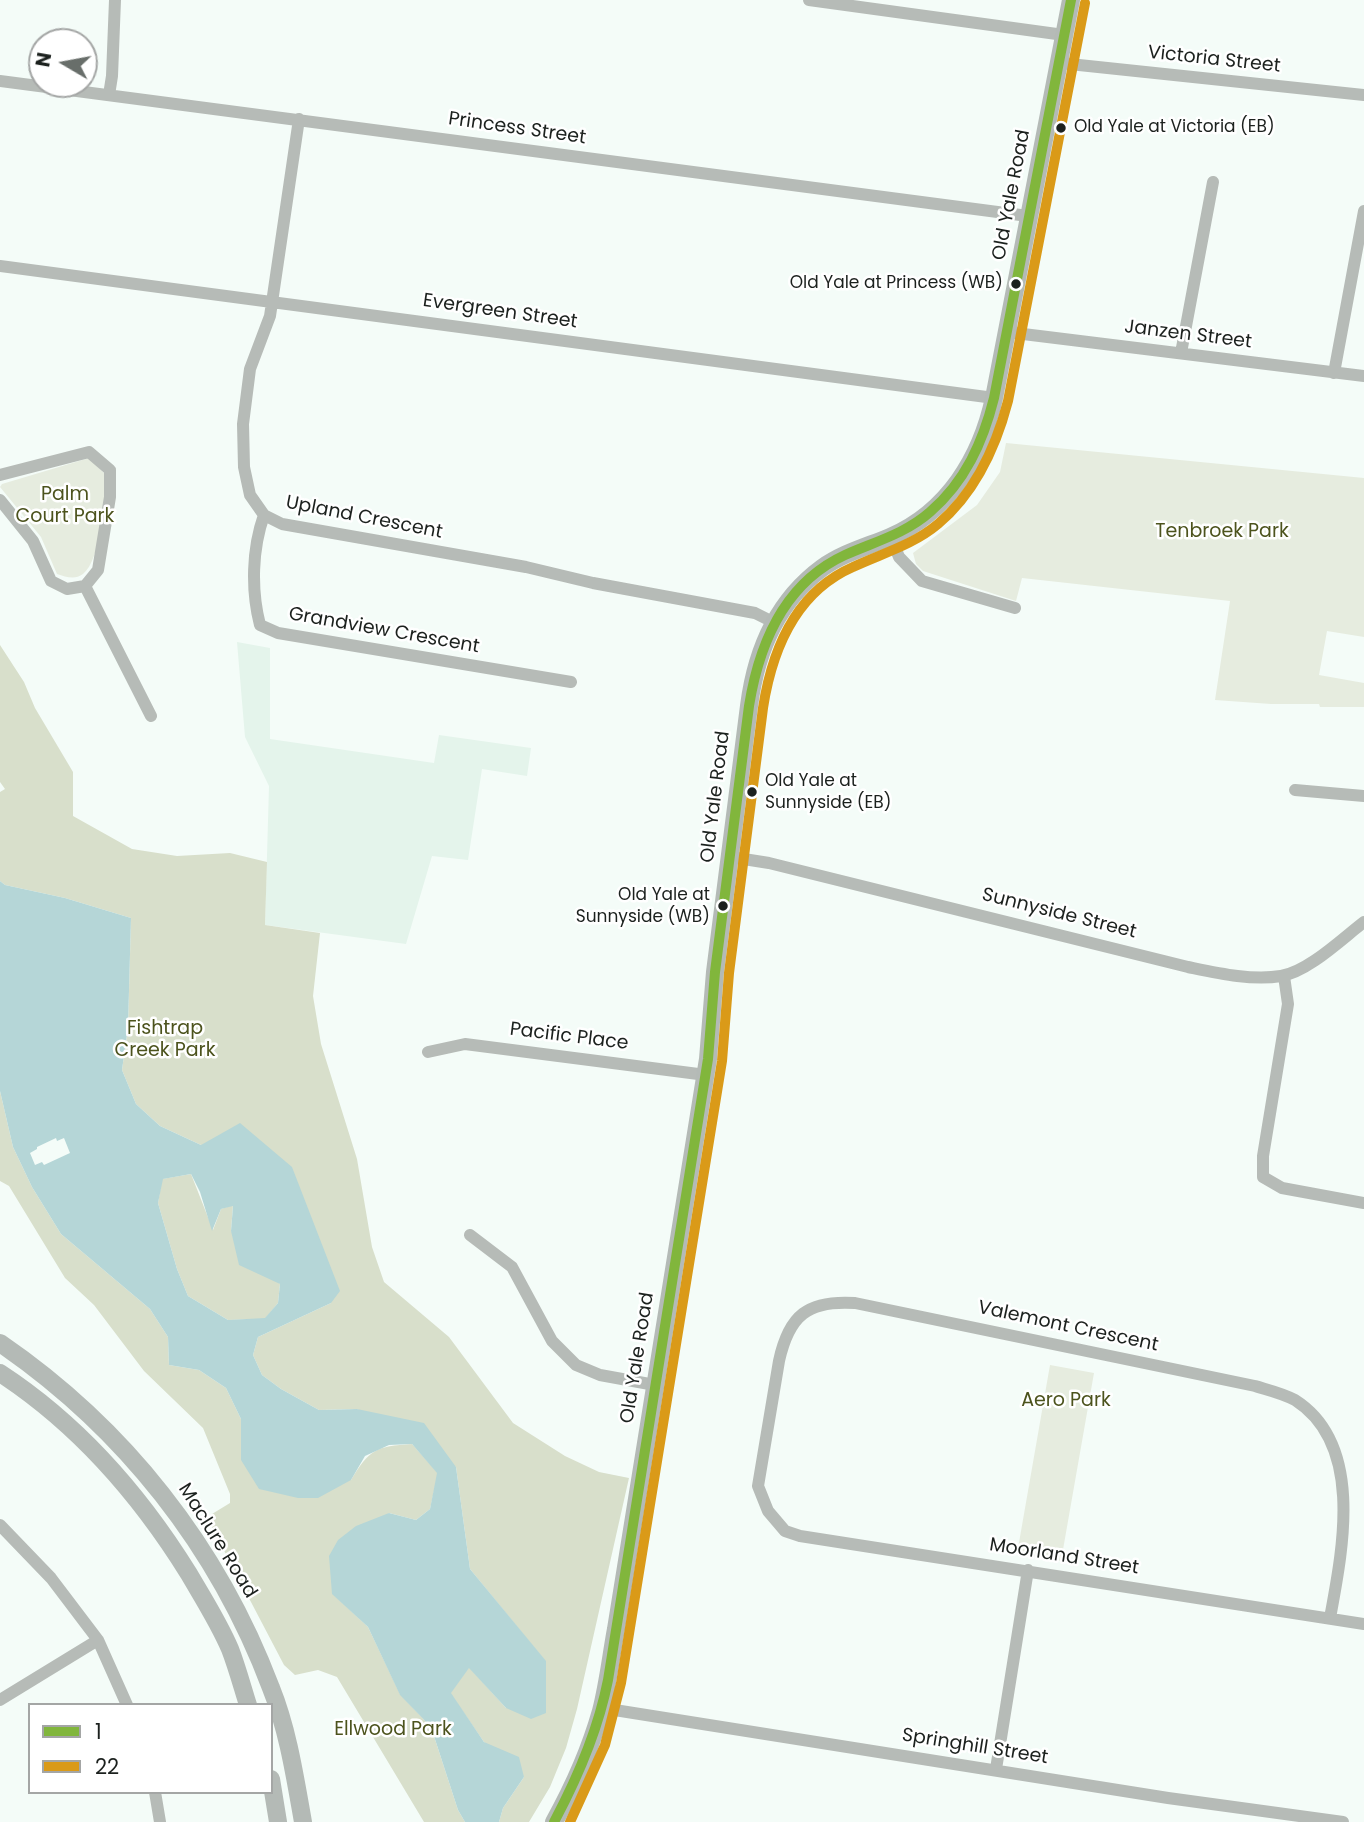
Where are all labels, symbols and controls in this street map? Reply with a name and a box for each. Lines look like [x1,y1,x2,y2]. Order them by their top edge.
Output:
north arrow [28,28,98,98]
street label: Victoria Street [1146,42,1282,78]
text: N [29,50,58,69]
street label: Princess Street [447,108,587,150]
place label: Old Yale at Victoria (EB) [1074,118,1275,138]
marker: Old Yale at Victoria (EB) [1054,121,1068,135]
street label: Old Yale Road [988,128,1036,262]
place label: Old Yale at Princess (WB) [790,274,1003,294]
marker: Old Yale at Princess (WB) [1009,277,1023,291]
street label: Evergreen Street [421,290,579,334]
street label: Janzen Street [1123,316,1253,354]
park label: Palm Court Park [16,484,114,528]
street label: Upland Crescent [284,492,444,544]
park label: Tenbroek Park [1155,521,1289,543]
street label: Grandview Crescent [287,603,481,659]
street label: Old Yale Road [697,730,735,864]
place label: Old Yale at Sunnyside (EB) [765,772,891,812]
marker: Old Yale at Sunnyside (EB) [745,785,759,799]
street label: Sunnyside Street [979,884,1139,944]
place label: Old Yale at Sunnyside (WB) [576,886,710,926]
marker: Old Yale at Sunnyside (WB) [716,899,730,913]
park label: Fishtrap Creek Park [115,1018,215,1062]
street label: Pacific Place [508,1018,630,1056]
street label: Old Yale Road [616,1291,660,1425]
street label: Valemont Crescent [976,1297,1160,1357]
park label: Aero Park [1021,1390,1111,1412]
street label: Maclure Road [173,1479,261,1603]
street label: Moorland Street [988,1534,1140,1580]
legend [28,1703,273,1794]
text: 1 [95,1717,102,1746]
park label: Ellwood Park [334,1719,452,1741]
street label: Springhill Street [900,1724,1050,1770]
text: 22 [95,1752,119,1781]

